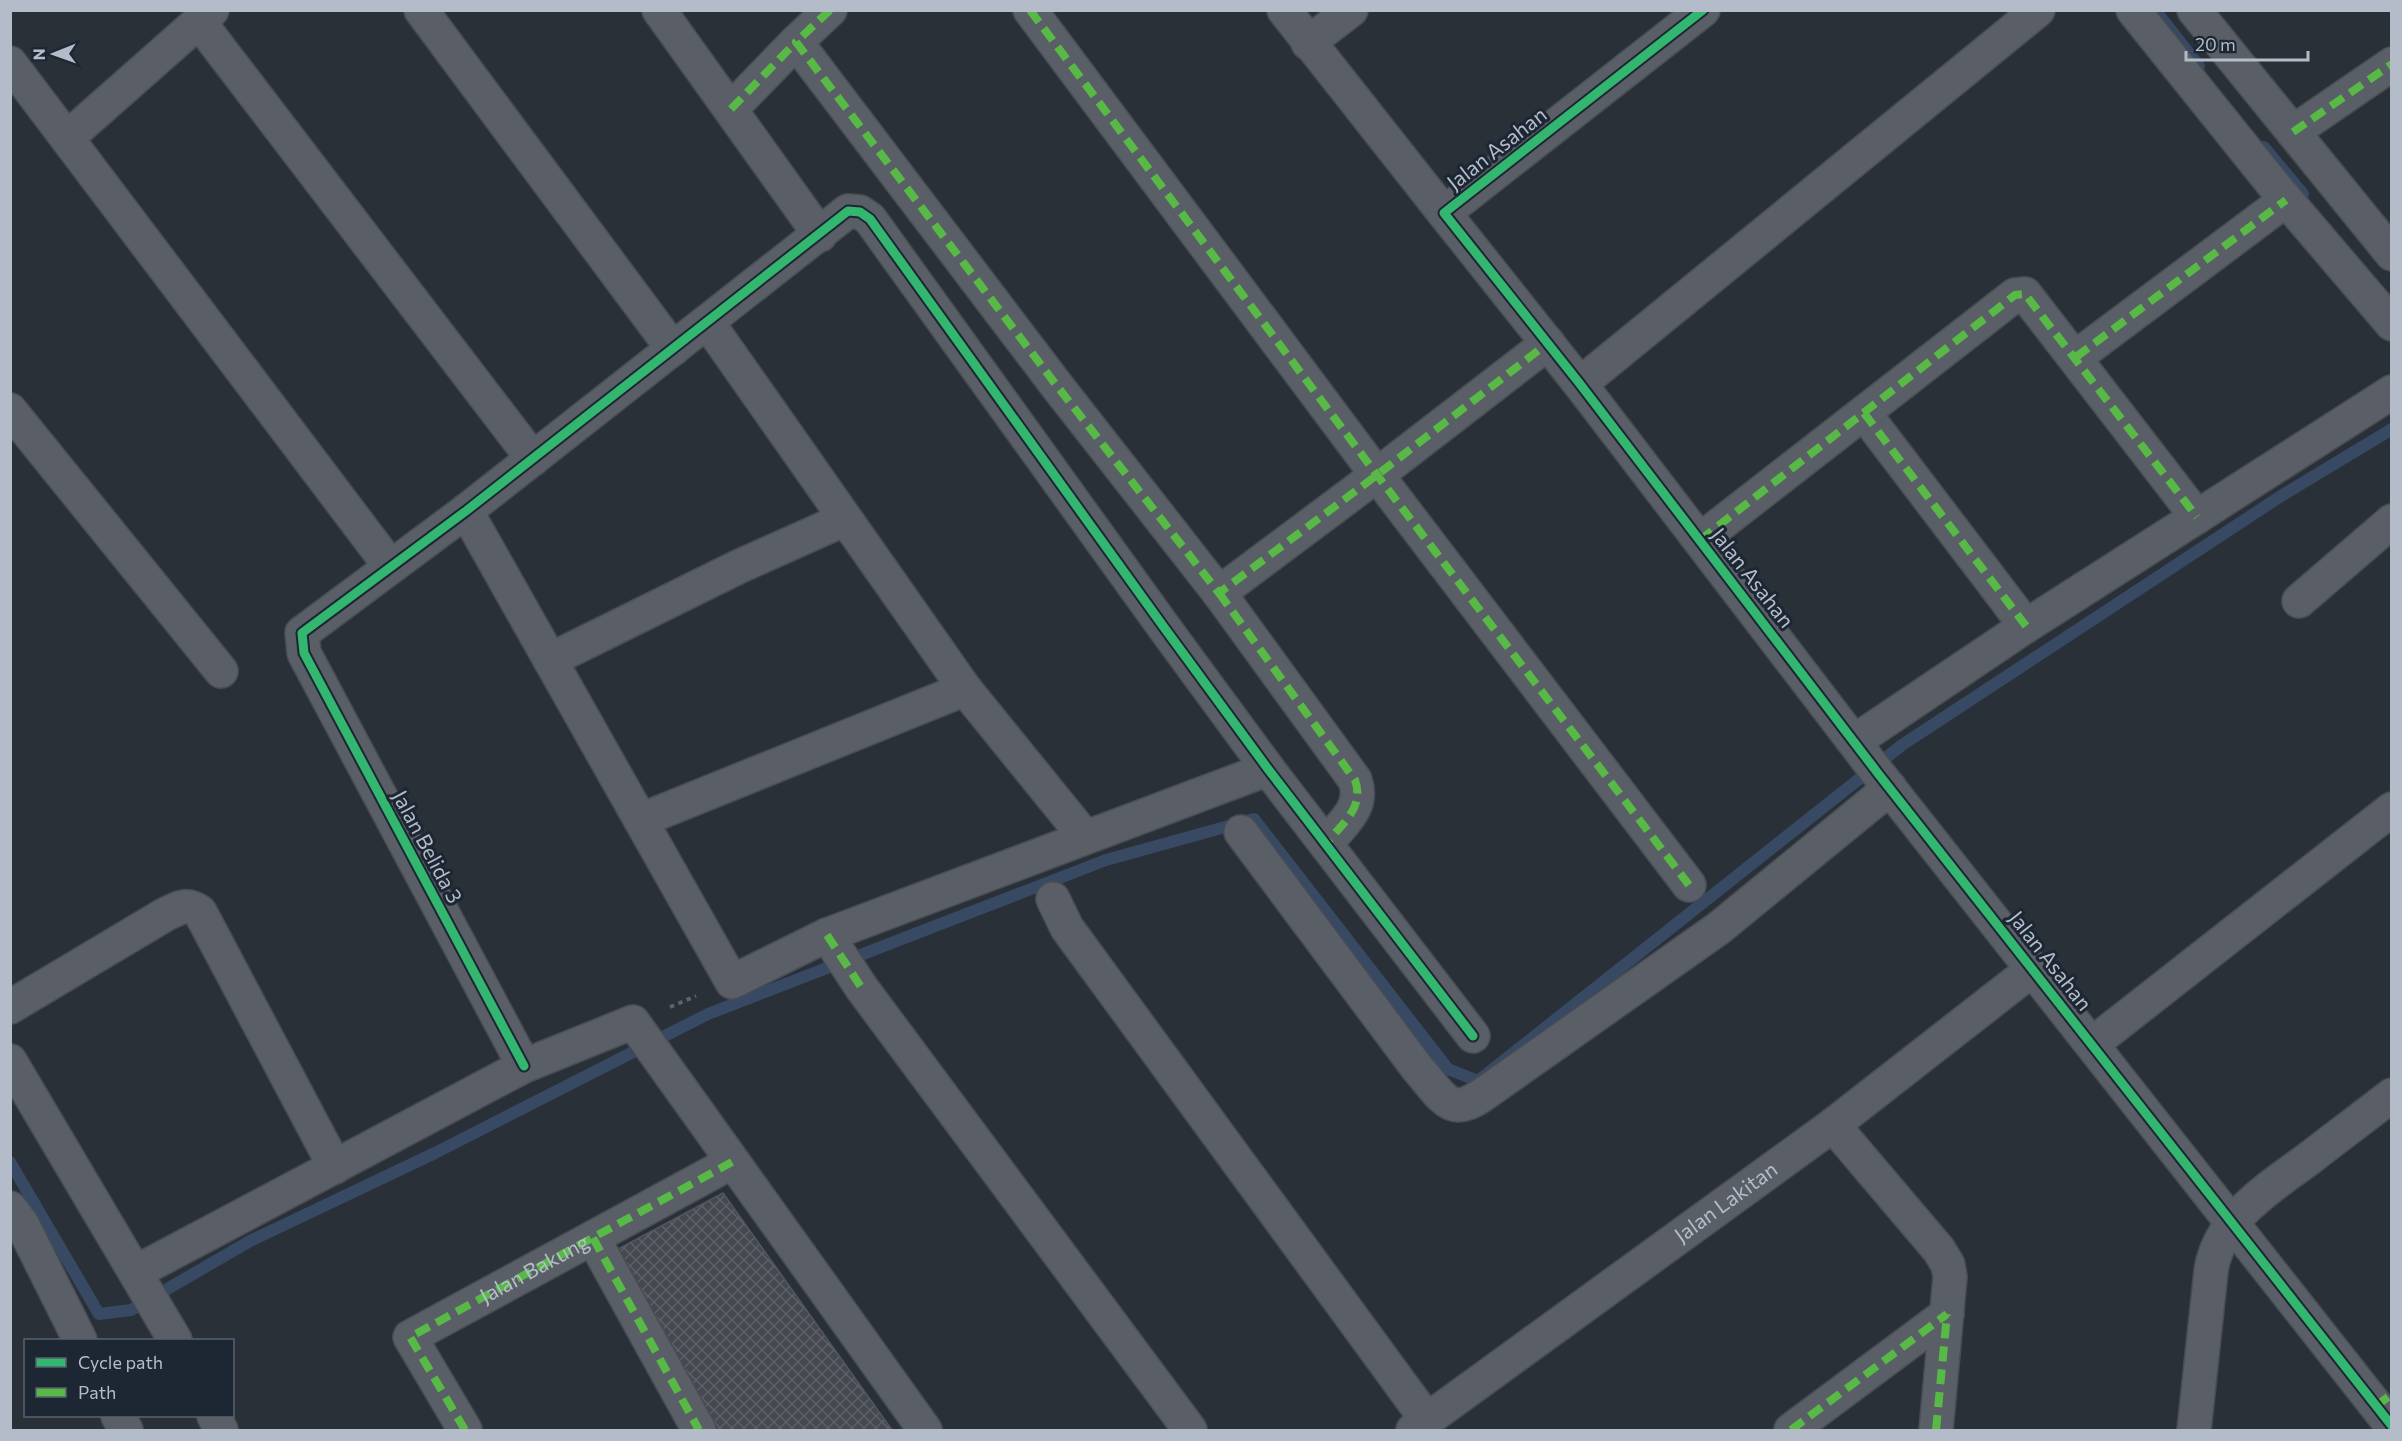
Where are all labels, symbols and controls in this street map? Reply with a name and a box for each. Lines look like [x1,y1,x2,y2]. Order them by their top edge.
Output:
north arrow [24,24,84,84]
scale bar [2186,24,2308,62]
text: 20 m [2195,33,2236,55]
text: N [29,48,48,60]
street label: Jalan Asahan [1441,101,1551,194]
street label: Jalan Asahan [1707,522,1800,632]
street label: Jalan Belida 3 [388,786,468,907]
street label: Jalan Asahan [2005,905,2098,1015]
street label: Jalan Lakitan [1669,1156,1782,1247]
street label: Jalan Bakung [475,1228,593,1308]
legend [24,1339,234,1417]
text: Cycle path [78,1351,163,1373]
text: Path [78,1381,116,1403]

